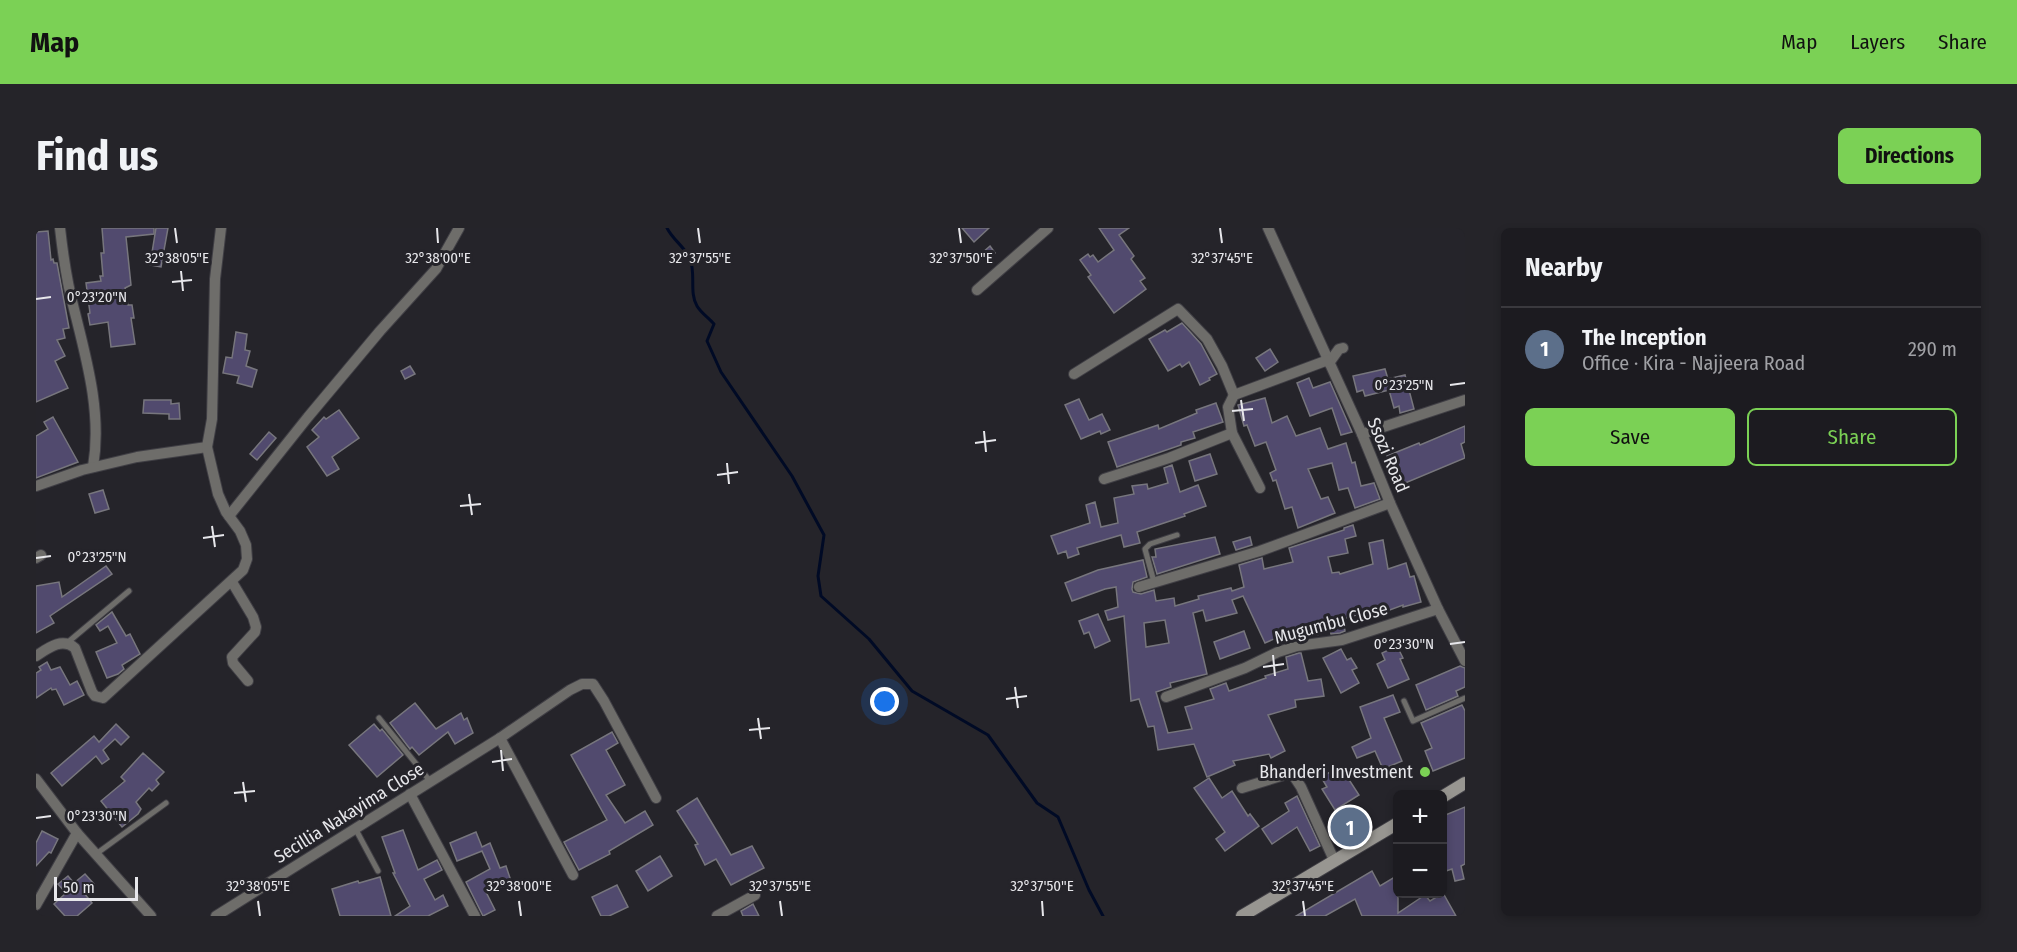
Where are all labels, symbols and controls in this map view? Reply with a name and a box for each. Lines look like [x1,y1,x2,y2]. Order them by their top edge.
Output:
text: Map [30,26,79,59]
text: Map [1781,29,1817,55]
text: Layers [1850,29,1905,55]
text: Share [1938,29,1987,55]
button: Directions [1838,128,1981,184]
text: Find us [36,131,158,181]
text: 32°38'05"E [145,249,209,267]
text: 32°38'00"E [405,249,471,267]
text: 32°37'55"E [669,249,731,267]
text: 32°37'50"E [929,249,993,267]
text: 32°37'45"E [1191,249,1253,267]
text: Nearby [1525,252,1602,283]
text: 0°23'20"N [67,288,127,306]
text: The Inception [1582,324,1706,351]
text: 1 [1540,337,1549,361]
text: 290 m [1908,337,1957,361]
text: Office · Kira - Najjeera Road [1582,351,1805,375]
text: 0°23'25"N [1374,376,1434,394]
button: Save [1525,408,1735,466]
button: Share [1747,408,1957,466]
street label: Ssozi Road [1362,414,1414,496]
text: 0°23'25"N [67,548,127,566]
street label: Mugumbu Close [1272,597,1390,649]
text: 0°23'30"N [1374,635,1434,653]
your location [870,687,899,716]
street label: Secillia Nakayima Close [270,758,428,868]
place label: Bhanderi Investment [1259,761,1413,783]
marker: Bhanderi Investment [1418,765,1432,779]
map controls [1393,790,1447,898]
button: + [1393,790,1447,844]
pin: 1 [1330,804,1370,850]
text: 0°23'30"N [67,807,127,825]
button: − [1393,844,1447,898]
scale bar [54,874,138,902]
text: 32°38'05"E [226,877,290,895]
text: 32°38'00"E [486,877,552,895]
text: 32°37'55"E [749,877,811,895]
text: 32°37'50"E [1010,877,1074,895]
text: 32°37'45"E [1272,877,1334,895]
text: 50 m [63,878,95,897]

